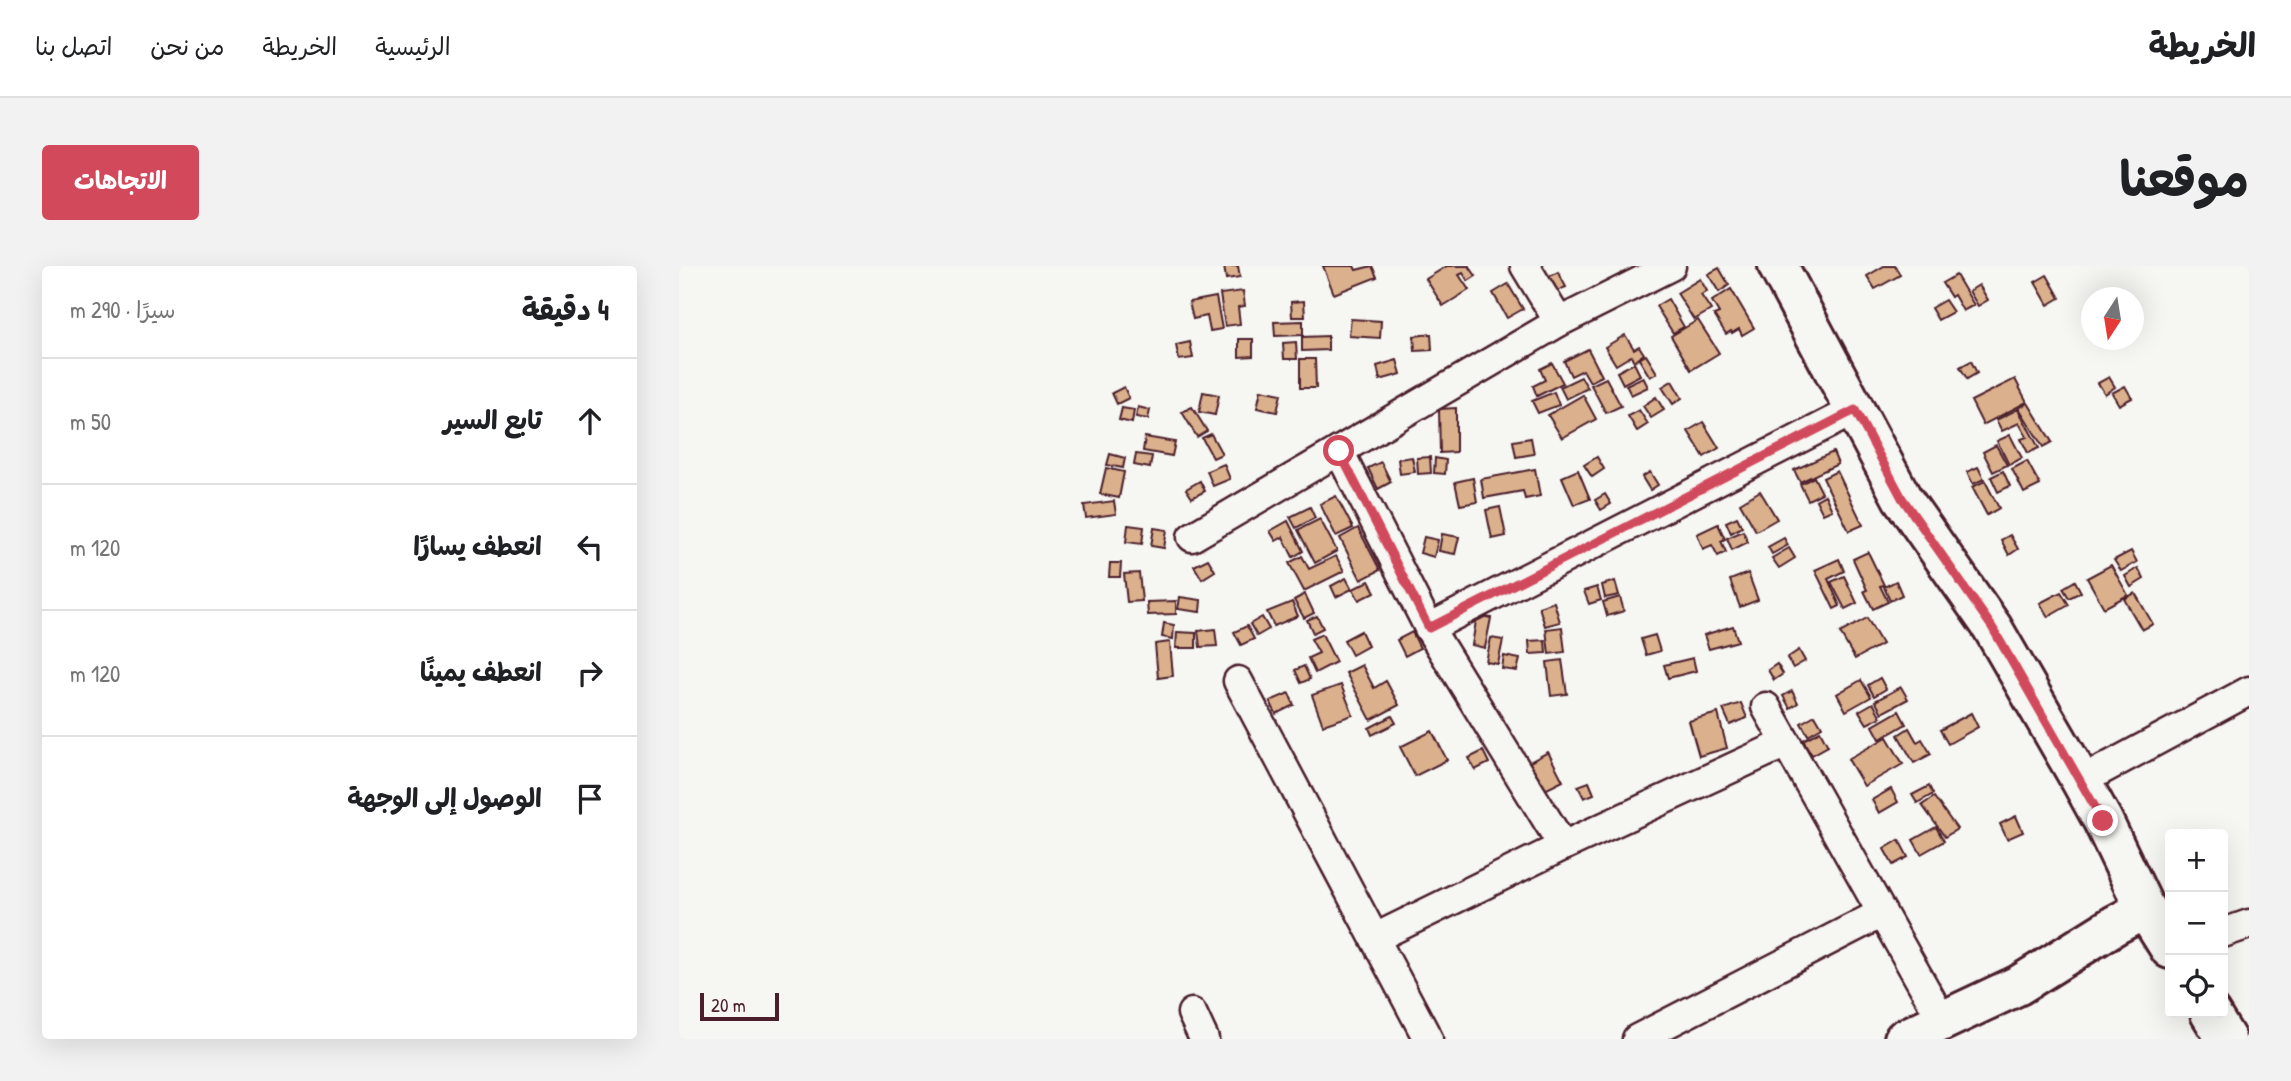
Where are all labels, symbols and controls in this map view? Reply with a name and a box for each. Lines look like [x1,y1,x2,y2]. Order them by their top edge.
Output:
text: الخريطة [2149,23,2256,67]
text: اتصل بنا [35,30,112,62]
text: من نحن [150,30,224,62]
text: الخريطة [262,30,337,62]
text: الرئيسية [375,30,451,62]
button: الاتجاهات [42,145,199,220]
text: موقعنا [2119,145,2249,211]
north arrow [2081,287,2144,350]
text: 4 دقيقة [522,289,609,329]
text: سيرًا · 290 m [70,294,176,325]
text: تابع السير [443,402,542,437]
icon: ahead [571,402,609,440]
text: 50 m [70,406,111,437]
route start [1323,435,1354,466]
text: انعطف يسارًا [413,528,542,563]
icon: left [571,528,609,566]
text: 120 m [70,532,120,563]
text: انعطف يمينًا [420,654,542,689]
icon: right [571,654,609,692]
text: 120 m [70,658,120,689]
text: الوصول إلى الوجهة [347,780,542,815]
icon: arrive [571,780,609,818]
route end [2087,805,2118,836]
map controls [2165,829,2228,1018]
button: + [2165,829,2228,892]
button: − [2165,892,2228,955]
button: locate [2165,955,2228,1018]
scale bar [700,990,779,1022]
text: 20 m [711,992,746,1018]

